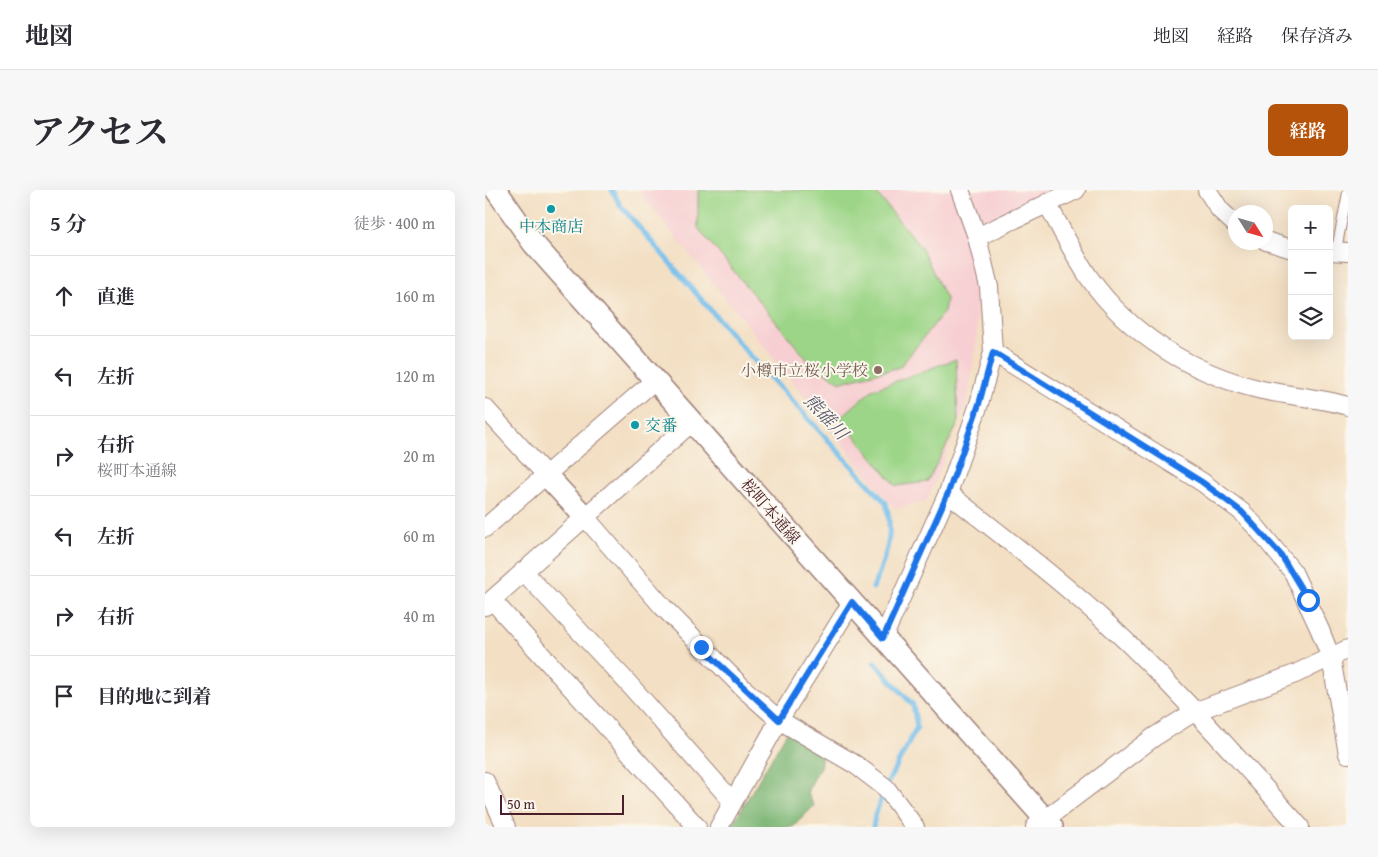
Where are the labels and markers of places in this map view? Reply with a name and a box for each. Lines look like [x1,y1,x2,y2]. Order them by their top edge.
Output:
marker: 中本商店 [545,203,557,215]
place label: 中本商店 [519,214,583,238]
place label: 小樽市立桜小学校 [740,358,868,382]
marker: 小樽市立桜小学校 [872,364,884,376]
place label: 交番 [645,413,677,437]
marker: 交番 [629,419,641,431]

